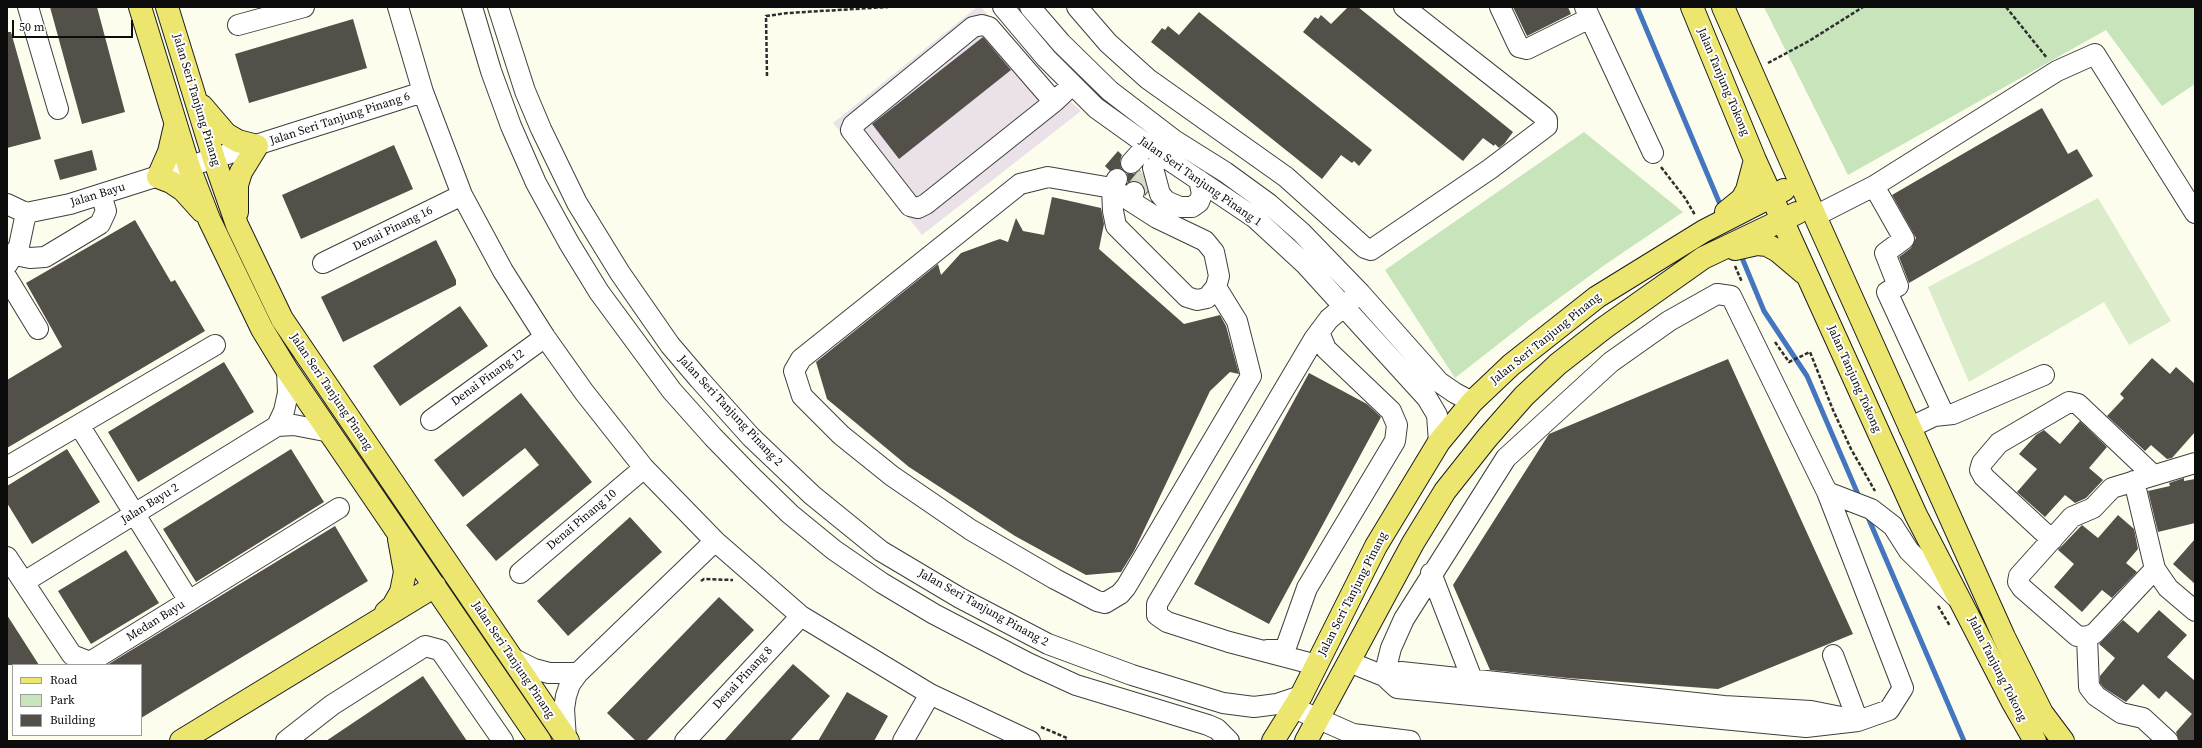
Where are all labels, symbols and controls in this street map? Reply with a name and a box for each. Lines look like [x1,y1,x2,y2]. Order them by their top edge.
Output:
scale bar [14,12,135,38]
text: 50 m [19,19,45,35]
street label: Jalan Tanjung Tokong [1694,26,1752,138]
street label: Jalan Seri Tanjung Pinang [169,32,223,168]
street label: Jalan Seri Tanjung Pinang 6 [268,89,412,149]
street label: Jalan Seri Tanjung Pinang 1 [1136,134,1264,230]
street label: Jalan Bayu [69,180,127,210]
street label: Denai Pinang 16 [351,204,435,254]
street label: Jalan Seri Tanjung Pinang [1488,290,1604,388]
street label: Jalan Tanjung Tokong [1824,323,1884,435]
street label: Jalan Seri Tanjung Pinang [286,331,376,453]
street label: Denai Pinang 12 [449,347,527,409]
street label: Jalan Seri Tanjung Pinang 2 [675,352,785,470]
street label: Jalan Bayu 2 [118,481,182,527]
street label: Denai Pinang 10 [544,487,620,553]
street label: Jalan Seri Tanjung Pinang [1315,529,1391,659]
street label: Jalan Seri Tanjung Pinang 2 [915,566,1051,650]
street label: Medan Bayu [124,597,188,645]
street label: Jalan Seri Tanjung Pinang [468,599,558,721]
street label: Jalan Tanjung Tokong [1964,614,2030,724]
street label: Denai Pinang 8 [710,644,776,712]
legend [12,664,142,736]
text: Road [50,672,77,688]
text: Park [50,692,75,708]
text: Building [50,712,95,728]

